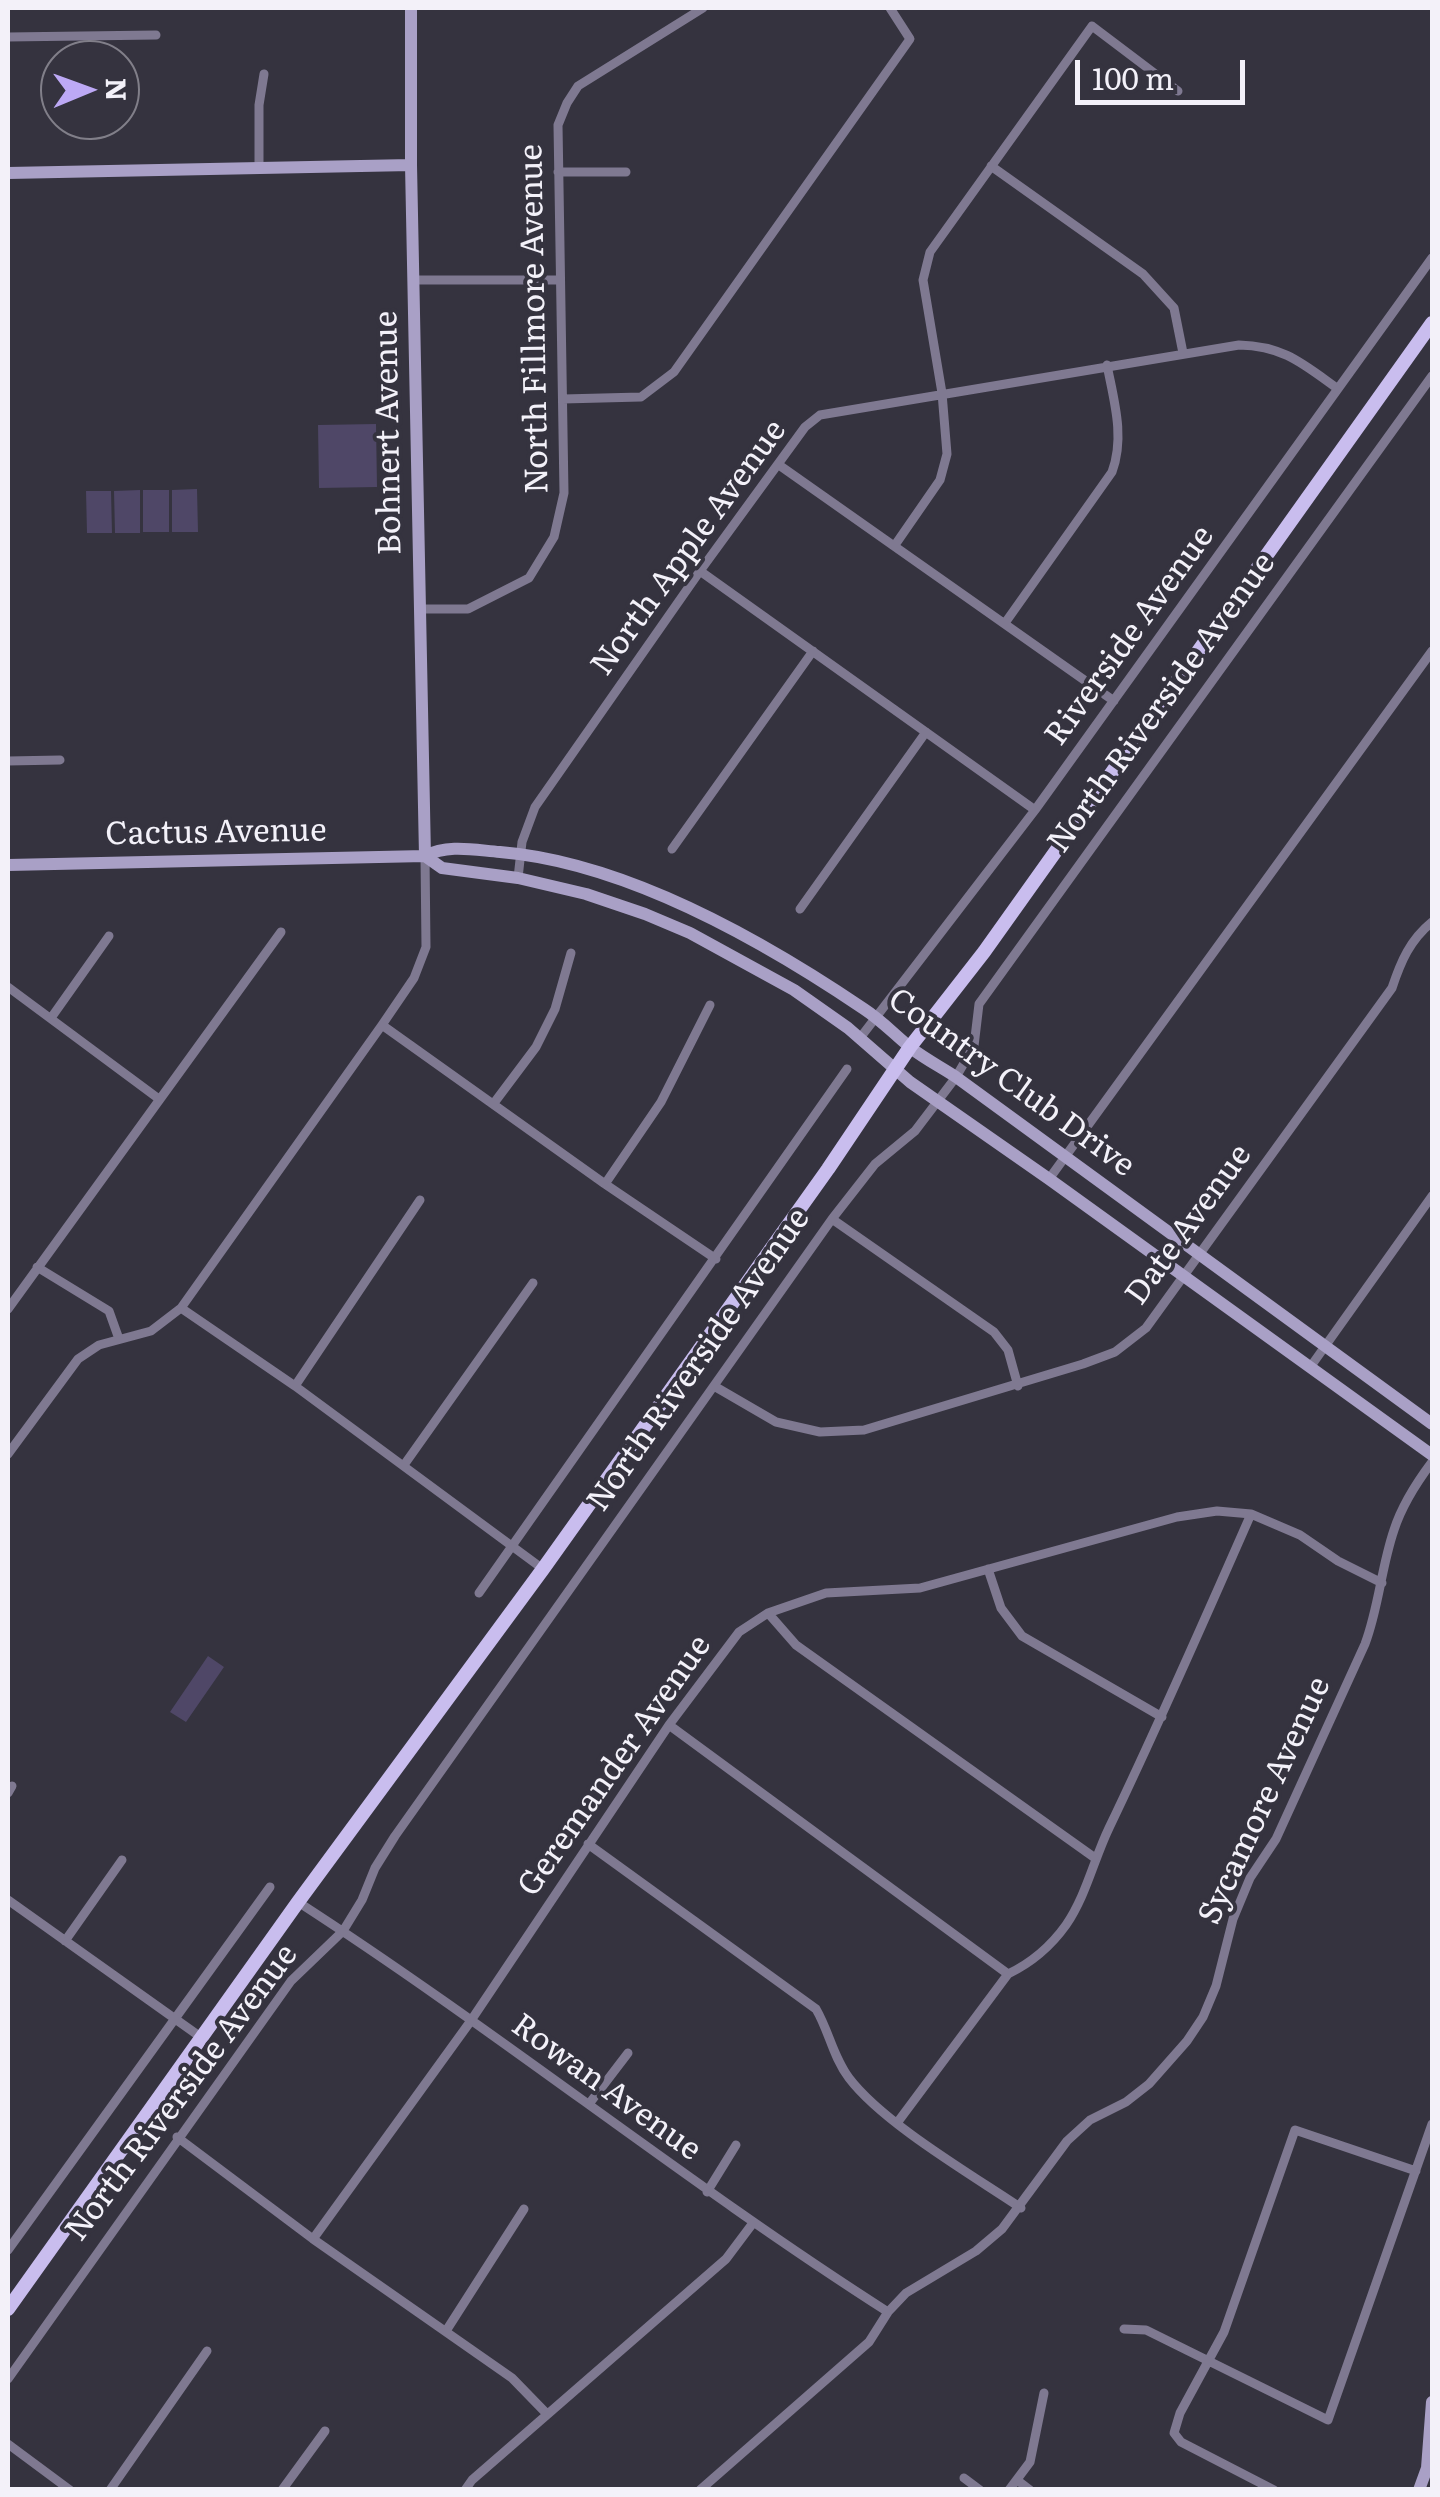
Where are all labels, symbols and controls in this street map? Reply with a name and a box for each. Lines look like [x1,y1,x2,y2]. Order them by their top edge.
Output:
north arrow [40,40,140,140]
scale bar [1080,40,1250,102]
text: 100 m [1092,55,1174,99]
text: N [97,77,139,102]
street label: North Fillmore Avenue [513,144,557,494]
street label: Bohnert Avenue [368,311,410,555]
street label: North Apple Avenue [583,413,795,683]
street label: Riverside Avenue [1037,519,1223,753]
street label: North Riverside Avenue [1040,546,1284,860]
street label: Cactus Avenue [105,812,327,854]
street label: Country Club Drive [880,981,1142,1185]
street label: Date Avenue [1118,1137,1260,1313]
street label: North Riverside Avenue [580,1201,818,1519]
street label: Geremander Avenue [510,1628,720,1904]
street label: Sycamore Avenue [1191,1671,1339,1931]
street label: North Riverside Avenue [58,1937,306,2249]
street label: Rowan Avenue [504,2006,708,2170]

